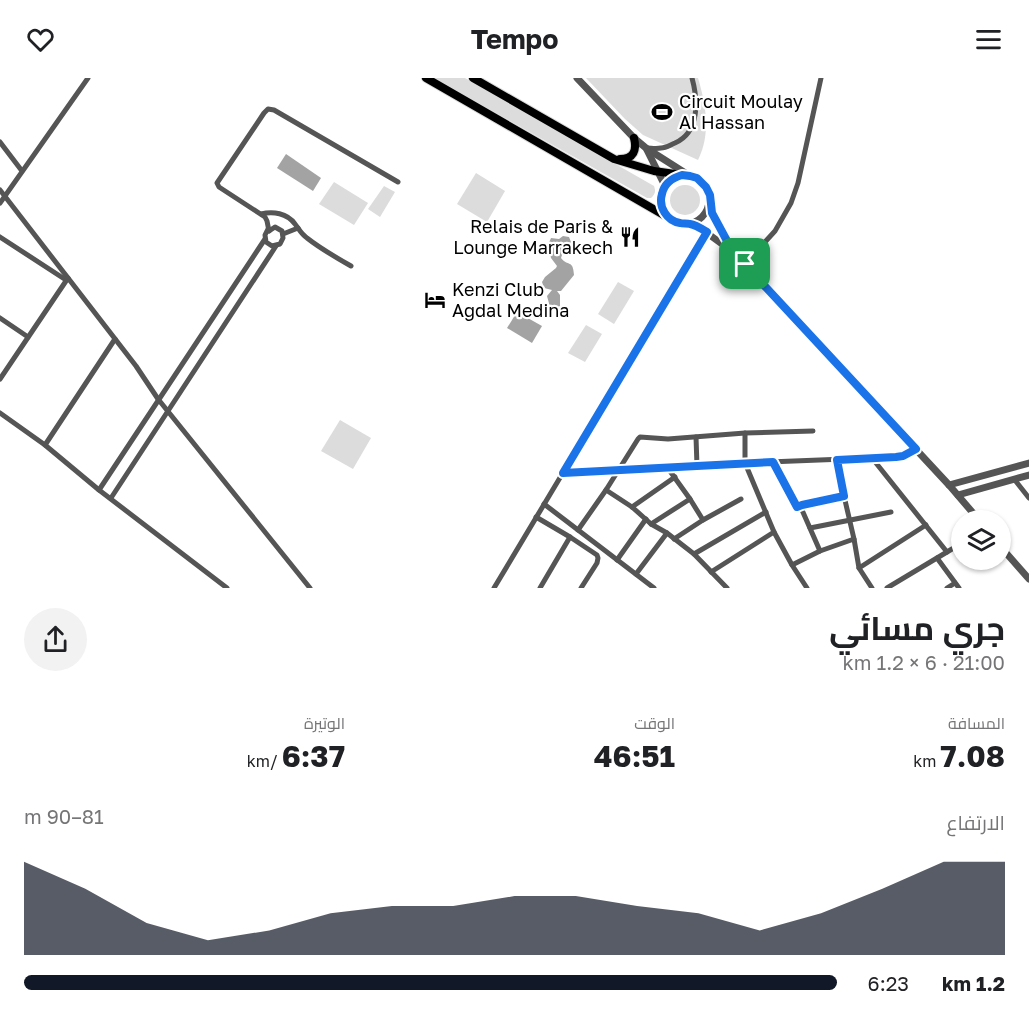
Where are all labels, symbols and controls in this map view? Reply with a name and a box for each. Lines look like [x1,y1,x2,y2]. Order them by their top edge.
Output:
icon: heart [24,23,57,56]
text: Tempo [471,23,558,55]
icon: menu [972,23,1005,56]
place label: Circuit Moulay Al Hassan [679,90,803,133]
sports icon: Circuit Moulay Al Hassan [650,100,674,124]
place label: Relais de Paris & Lounge Marrakech [453,215,613,258]
restaurant icon: Relais de Paris & Lounge Marrakech [618,225,642,249]
pin [719,238,770,289]
icon: arrive [728,247,761,280]
place label: Kenzi Club Agdal Medina [452,278,570,321]
hotel icon: Kenzi Club Agdal Medina [423,288,447,312]
map controls [951,510,1011,570]
button: layers [951,510,1011,570]
button: share [24,608,87,671]
text: جري مسائي [829,608,1005,647]
text: 21:00 · 6 × 1.2 km [842,650,1005,674]
text: الوتيرة [304,713,345,733]
text: الوقت [634,713,675,733]
text: المسافة [948,713,1005,733]
text: 6:37 [282,738,345,774]
text: 46:51 [594,738,675,774]
text: 7.08 [940,738,1005,774]
text: /km [247,751,282,771]
text: km [913,751,940,771]
text: 81–90 m [24,804,104,828]
text: الارتفاع [946,810,1005,834]
text: 6:23 [868,971,909,995]
text: 1.2 km [942,971,1005,995]

